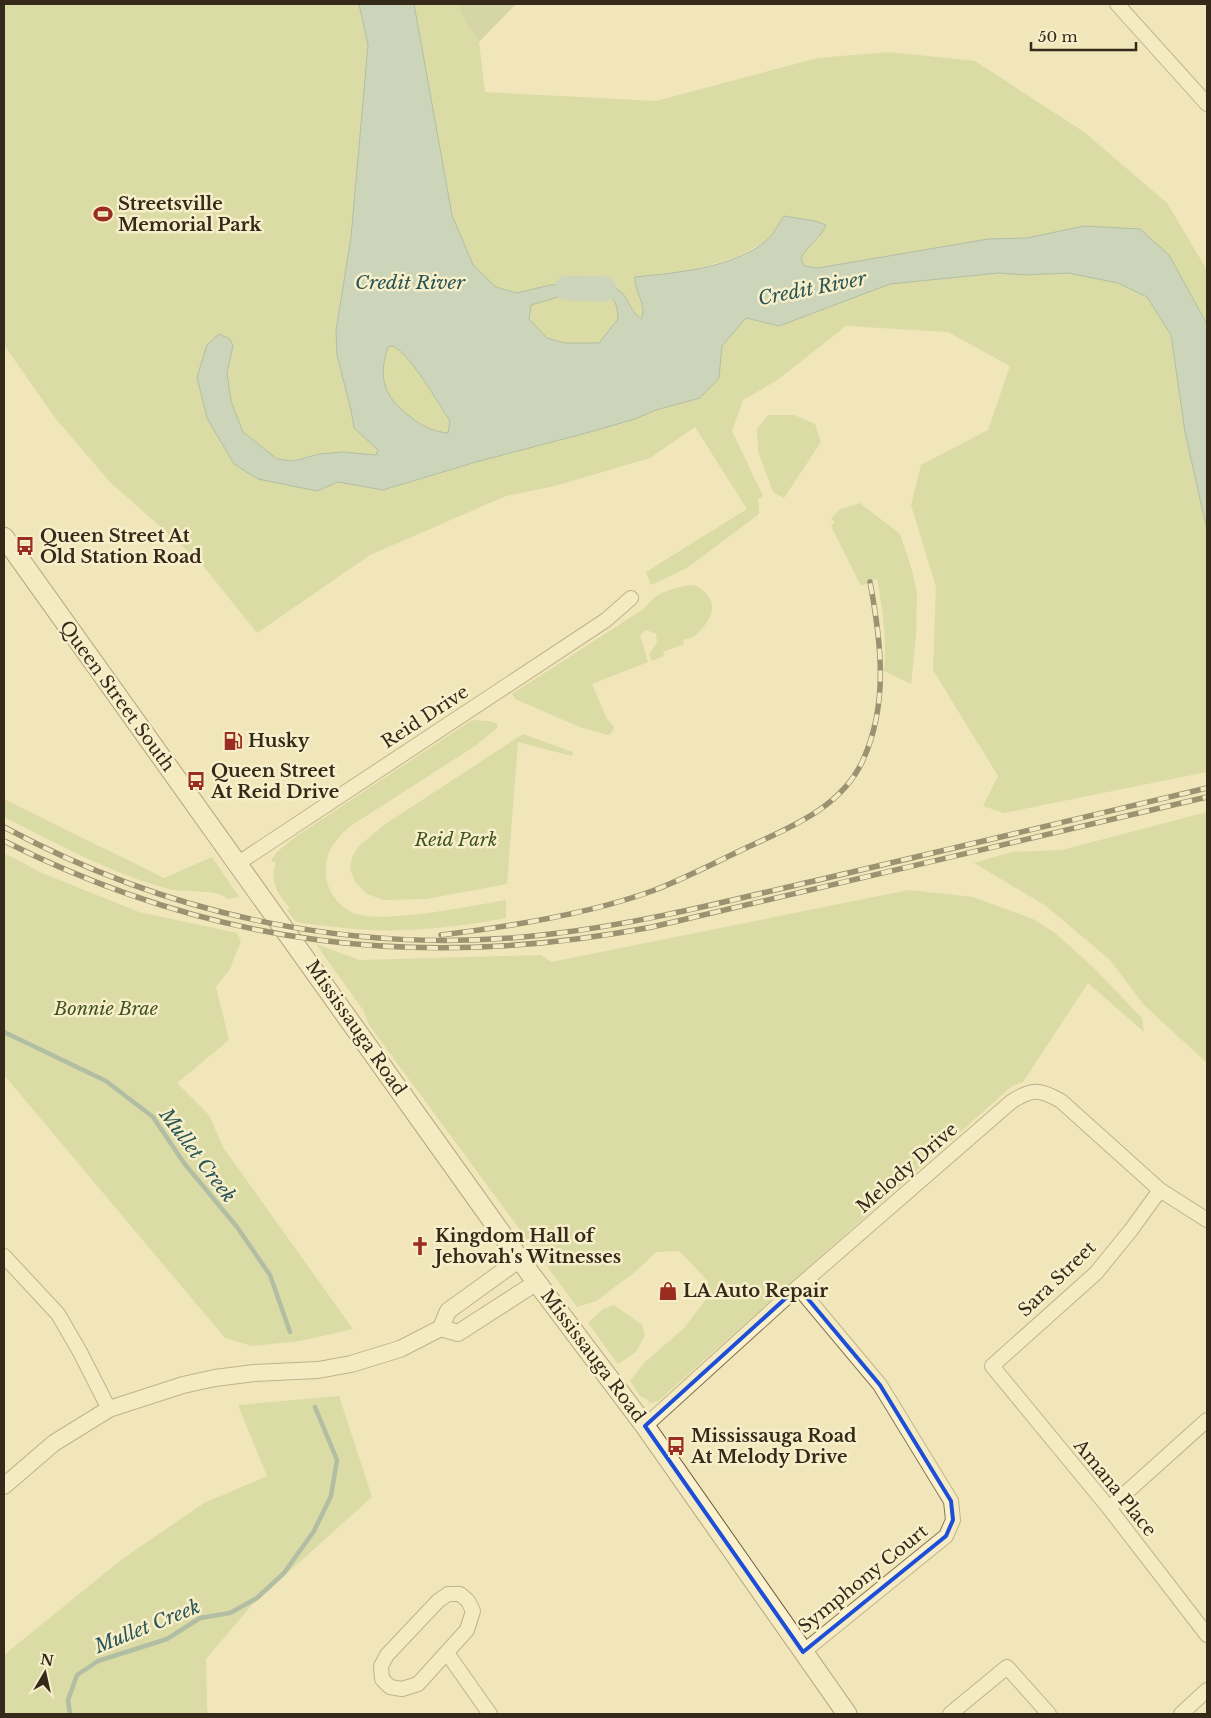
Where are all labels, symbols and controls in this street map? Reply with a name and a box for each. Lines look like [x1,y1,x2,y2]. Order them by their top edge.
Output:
scale bar [1031,20,1136,52]
text: 50 m [1038,27,1078,46]
place label: Streetsville Memorial Park [118,193,263,236]
sports icon: Streetsville Memorial Park [92,203,114,225]
water label: Credit River [756,266,869,310]
water label: Credit River [355,271,466,294]
place label: Queen Street At Old Station Road [40,525,202,568]
bus stop icon: Queen Street At Old Station Road [14,535,36,557]
street label: Queen Street South [55,616,179,776]
street label: Reid Drive [377,681,473,753]
fuel station icon: Husky [222,730,244,752]
place label: Husky [248,730,310,752]
place label: Queen Street At Reid Drive [210,760,339,803]
bus stop icon: Queen Street At Reid Drive [185,770,207,792]
park label: Reid Park [414,829,497,851]
street label: Mississauga Road [301,956,411,1100]
park label: Bonnie Brae [53,998,158,1020]
water label: Mullet Creek [154,1103,240,1207]
street label: Melody Drive [852,1118,962,1218]
place label: Kingdom Hall of Jehovah's Witnesses [431,1225,621,1268]
church icon: Kingdom Hall of Jehovah's Witnesses [409,1235,431,1257]
street label: Sara Street [1014,1236,1100,1321]
shop icon: LA Auto Repair [657,1280,679,1302]
place label: LA Auto Repair [683,1280,828,1302]
street label: Mississauga Road [536,1285,650,1427]
place label: Mississauga Road At Melody Drive [690,1425,857,1468]
street label: Amana Place [1068,1434,1161,1541]
bus stop icon: Mississauga Road At Melody Drive [665,1435,687,1457]
street label: Symphony Court [794,1520,932,1638]
water label: Mullet Creek [90,1595,203,1658]
north arrow [20,1648,70,1698]
text: N [39,1650,55,1670]

